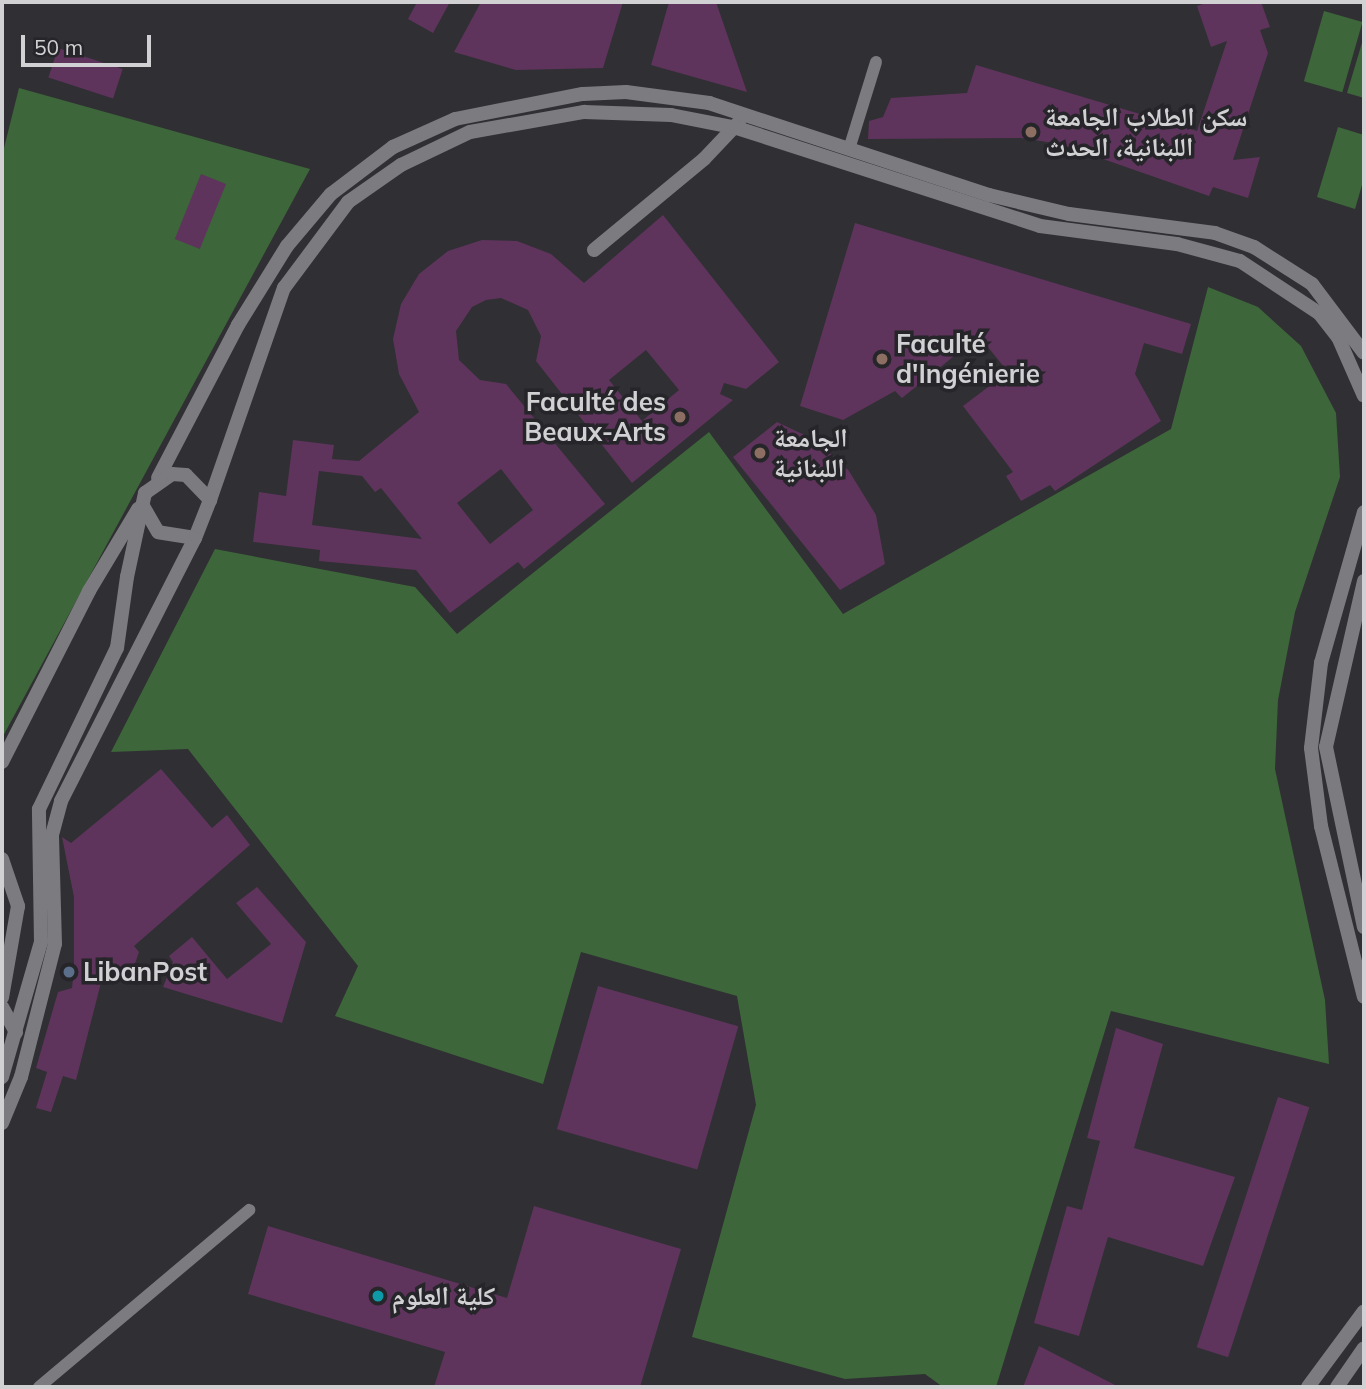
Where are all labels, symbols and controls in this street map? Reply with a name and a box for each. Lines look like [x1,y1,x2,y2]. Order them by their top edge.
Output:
scale bar [24,21,154,65]
text: 50 m [34,34,83,60]
place label: سكن الطلاب الجامعة اللبنانية، الحدث [1045,101,1248,162]
marker: سكن الطلاب الجامعة اللبنانية، الحدث [1023,124,1039,140]
place label: Faculté d'Ingénierie [896,328,1040,390]
marker: Faculté d'Ingénierie [874,351,890,367]
place label: Faculté des Beaux-Arts [524,386,666,448]
marker: Faculté des Beaux-Arts [672,409,688,425]
place label: الجامعة اللبنانية [774,422,848,484]
marker: الجامعة اللبنانية [752,445,768,461]
place label: LibanPost [83,956,207,988]
marker: LibanPost [61,964,77,980]
place label: كلية العلوم [392,1280,495,1312]
marker: كلية العلوم [370,1288,386,1304]

